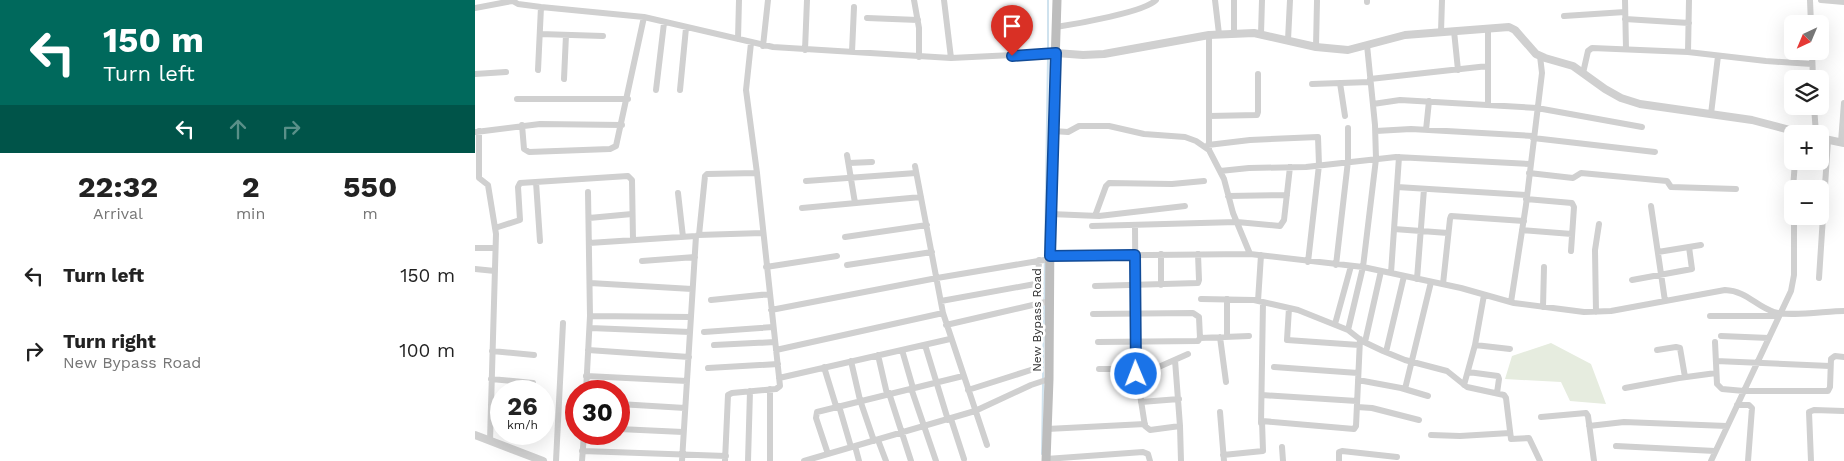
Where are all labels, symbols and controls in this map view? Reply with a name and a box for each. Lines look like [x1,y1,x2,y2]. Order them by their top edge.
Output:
pin [991,5,1033,56]
icon: arrive [998,12,1026,40]
north arrow [1784,15,1829,60]
map controls [1784,15,1829,225]
text: 150 m [103,19,204,61]
icon: left [20,20,85,85]
text: Turn left [103,61,195,86]
button: layers [1784,70,1829,115]
icon: left [171,115,199,143]
icon: ahead [224,115,252,143]
icon: right [277,115,305,143]
button: + [1784,125,1829,170]
text: 22:32 [78,169,158,204]
text: 2 [242,169,260,204]
text: 550 [343,169,397,204]
button: − [1784,180,1829,225]
text: Arrival [93,204,143,223]
text: min [236,204,265,223]
text: m [363,204,378,223]
icon: left [20,262,48,290]
text: Turn left [63,264,144,287]
text: 150 m [400,264,455,287]
street label: New Bypass Road [1030,268,1044,372]
text: Turn right [63,330,156,353]
icon: right [20,337,48,365]
text: 100 m [399,339,455,362]
position arrow [1109,347,1161,399]
text: New Bypass Road [63,353,201,372]
speed limit sign: 30 [565,380,630,445]
text: 26 [507,392,538,421]
text: km/h [507,418,538,432]

